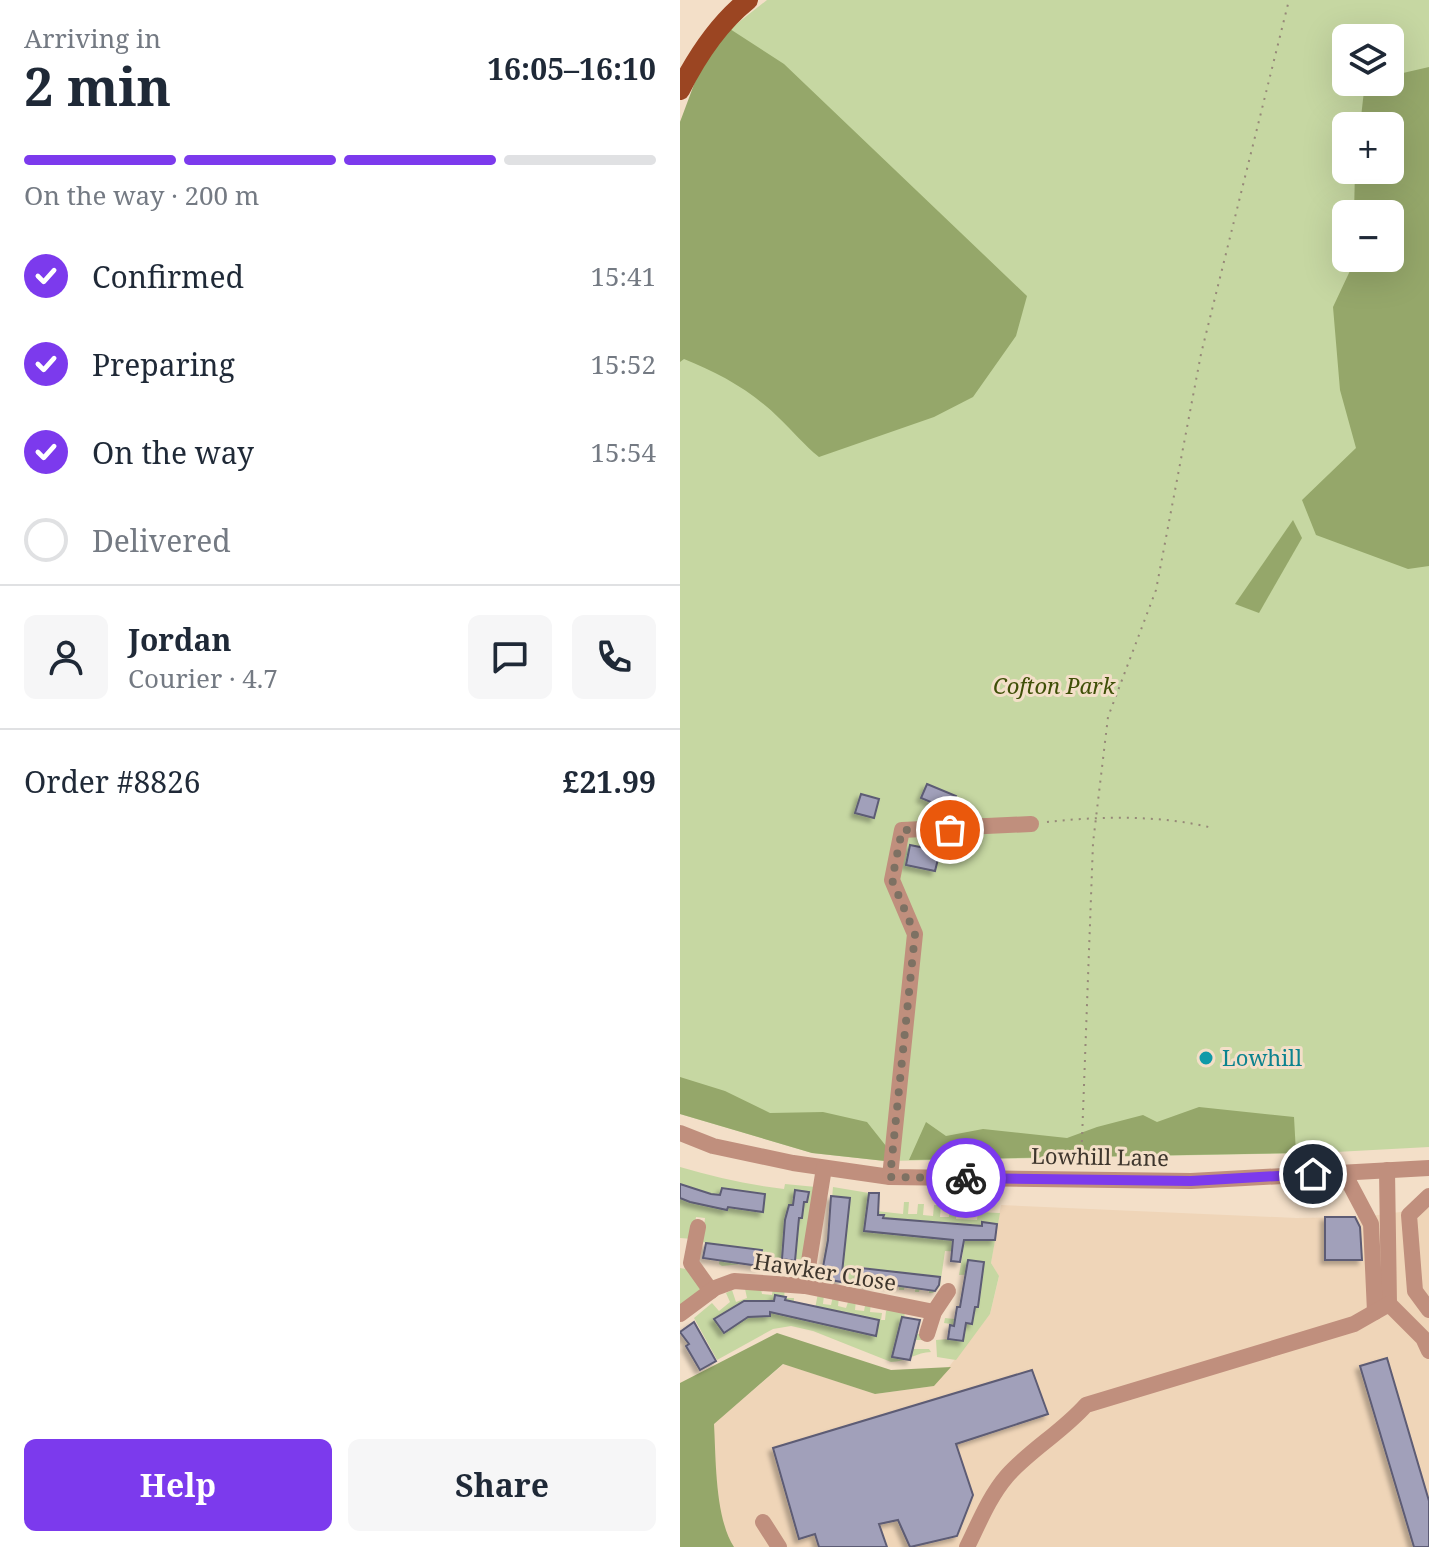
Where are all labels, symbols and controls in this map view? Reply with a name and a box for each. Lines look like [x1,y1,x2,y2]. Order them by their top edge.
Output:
text: Arriving in [24,20,161,56]
map controls [1332,24,1404,272]
button: layers [1332,24,1404,96]
text: 16:05–16:10 [487,48,656,89]
text: 2 min [24,50,171,121]
button: + [1332,112,1404,184]
text: On the way · 200 m [24,177,259,213]
button: − [1332,200,1404,272]
icon: check [24,254,68,298]
text: Confirmed [92,256,244,297]
text: 15:41 [590,258,656,294]
icon: check [24,342,68,386]
text: Preparing [92,344,235,385]
text: 15:52 [590,346,656,382]
icon: check [24,430,68,474]
text: On the way [92,432,254,473]
text: 15:54 [590,434,656,470]
text: Delivered [92,520,231,561]
button: person [24,615,108,699]
button: chat [468,615,552,699]
button: phone [572,615,656,699]
text: Jordan [128,619,231,660]
text: Courier · 4.7 [128,660,278,696]
park label: Cofton Park [993,670,1117,700]
text: Order #8826 [24,761,201,802]
text: £21.99 [563,761,656,802]
pin [916,796,984,864]
icon: bag [928,808,972,852]
place label: Lowhill [1222,1042,1302,1072]
marker: Lowhill [1197,1049,1215,1067]
courier [926,1138,1006,1218]
street label: Lowhill Lane [1031,1140,1169,1172]
pin [1279,1140,1347,1208]
icon: home [1291,1152,1335,1196]
icon: bike [944,1156,988,1200]
street label: Hawker Close [752,1245,899,1297]
button: Help [24,1439,332,1531]
button: Share [348,1439,656,1531]

